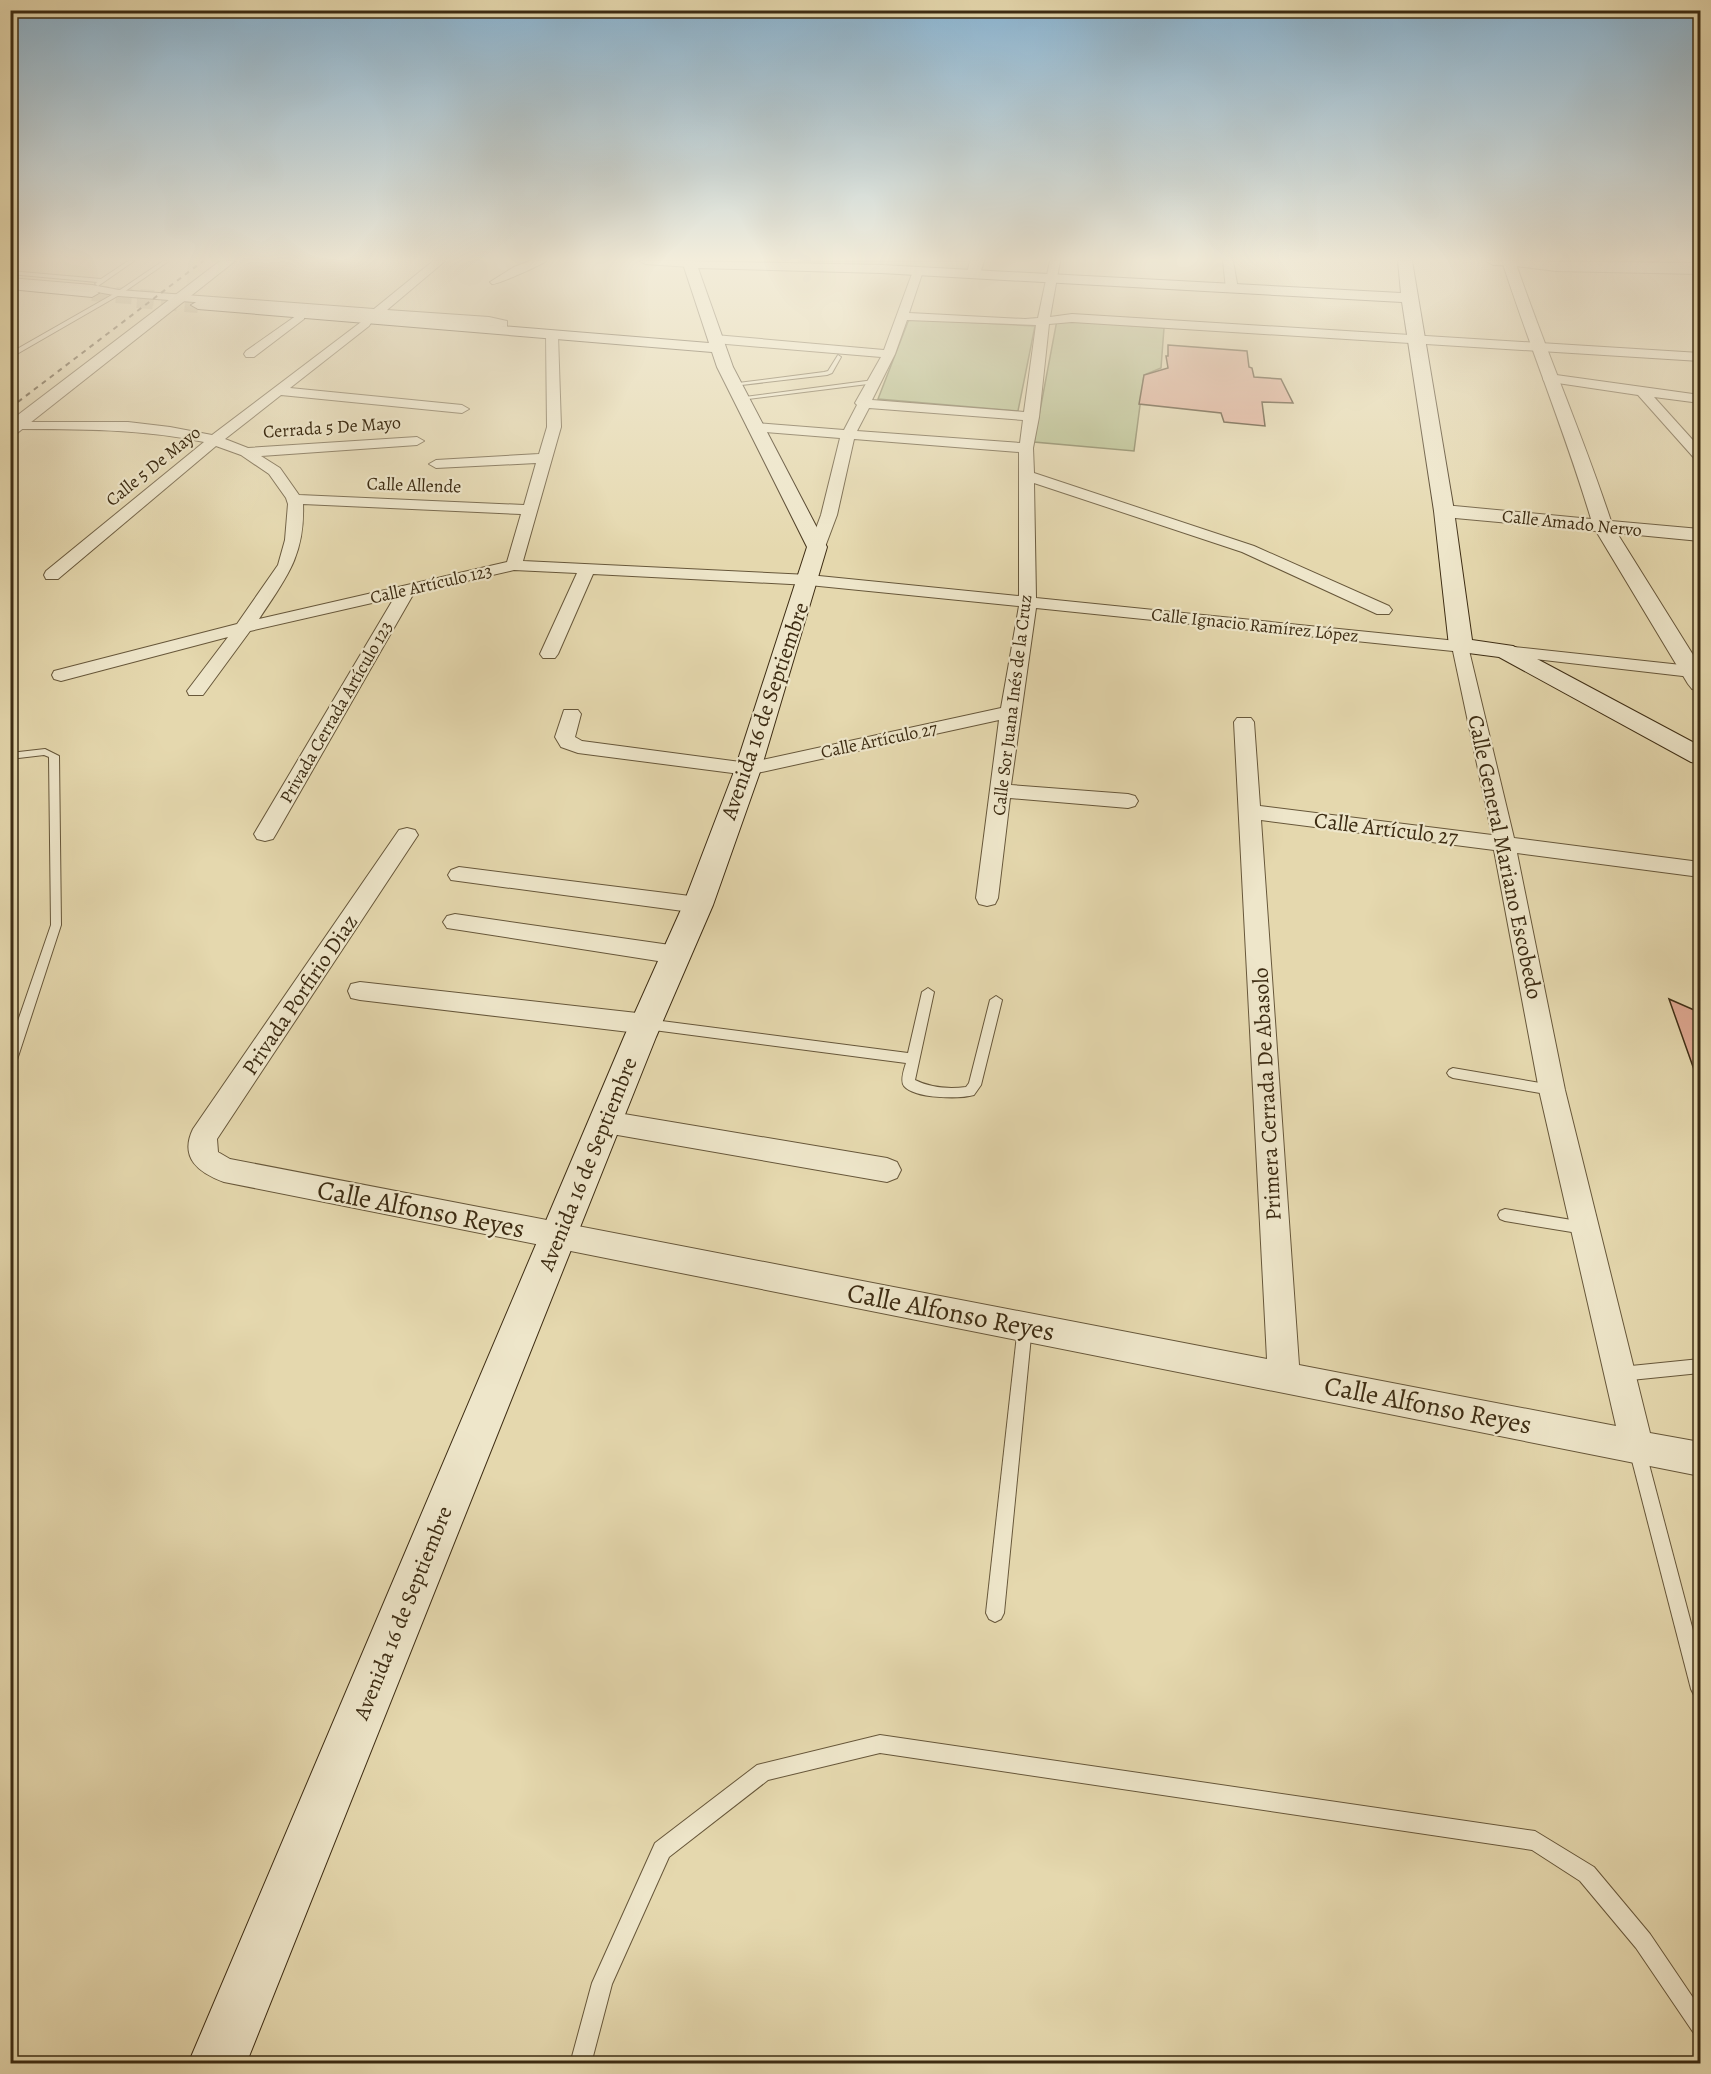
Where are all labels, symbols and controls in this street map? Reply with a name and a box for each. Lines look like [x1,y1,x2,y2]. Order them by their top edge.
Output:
street label: Cerrada 5 De Mayo [262,410,402,444]
street label: Calle 5 De Mayo [101,420,205,512]
street label: Calle Allende [366,471,462,499]
street label: Calle Amado Nervo [1501,504,1643,542]
street label: Calle Artículo 123 [368,558,494,610]
street label: Calle Sor Juana Inés de la Cruz [987,593,1037,817]
street label: Avenida 16 de Septiembre [713,598,816,825]
street label: Calle Ignacio Ramírez López [1150,602,1360,648]
street label: Privada Cerrada Artículo 123 [274,617,398,807]
street label: Calle General Mariano Escobedo [1460,712,1550,1002]
street label: Calle Artículo 27 [819,716,940,764]
street label: Calle Artículo 27 [1312,805,1460,853]
street label: Privada Porfirio Diaz [235,909,365,1081]
street label: Primera Cerrada De Abasolo [1245,967,1289,1221]
street label: Avenida 16 de Septiembre [531,1053,645,1276]
street label: Calle Alfonso Reyes [314,1171,528,1247]
street label: Calle Alfonso Reyes [844,1274,1058,1350]
street label: Calle Alfonso Reyes [1321,1367,1535,1443]
street label: Avenida 16 de Septiembre [346,1502,460,1725]

